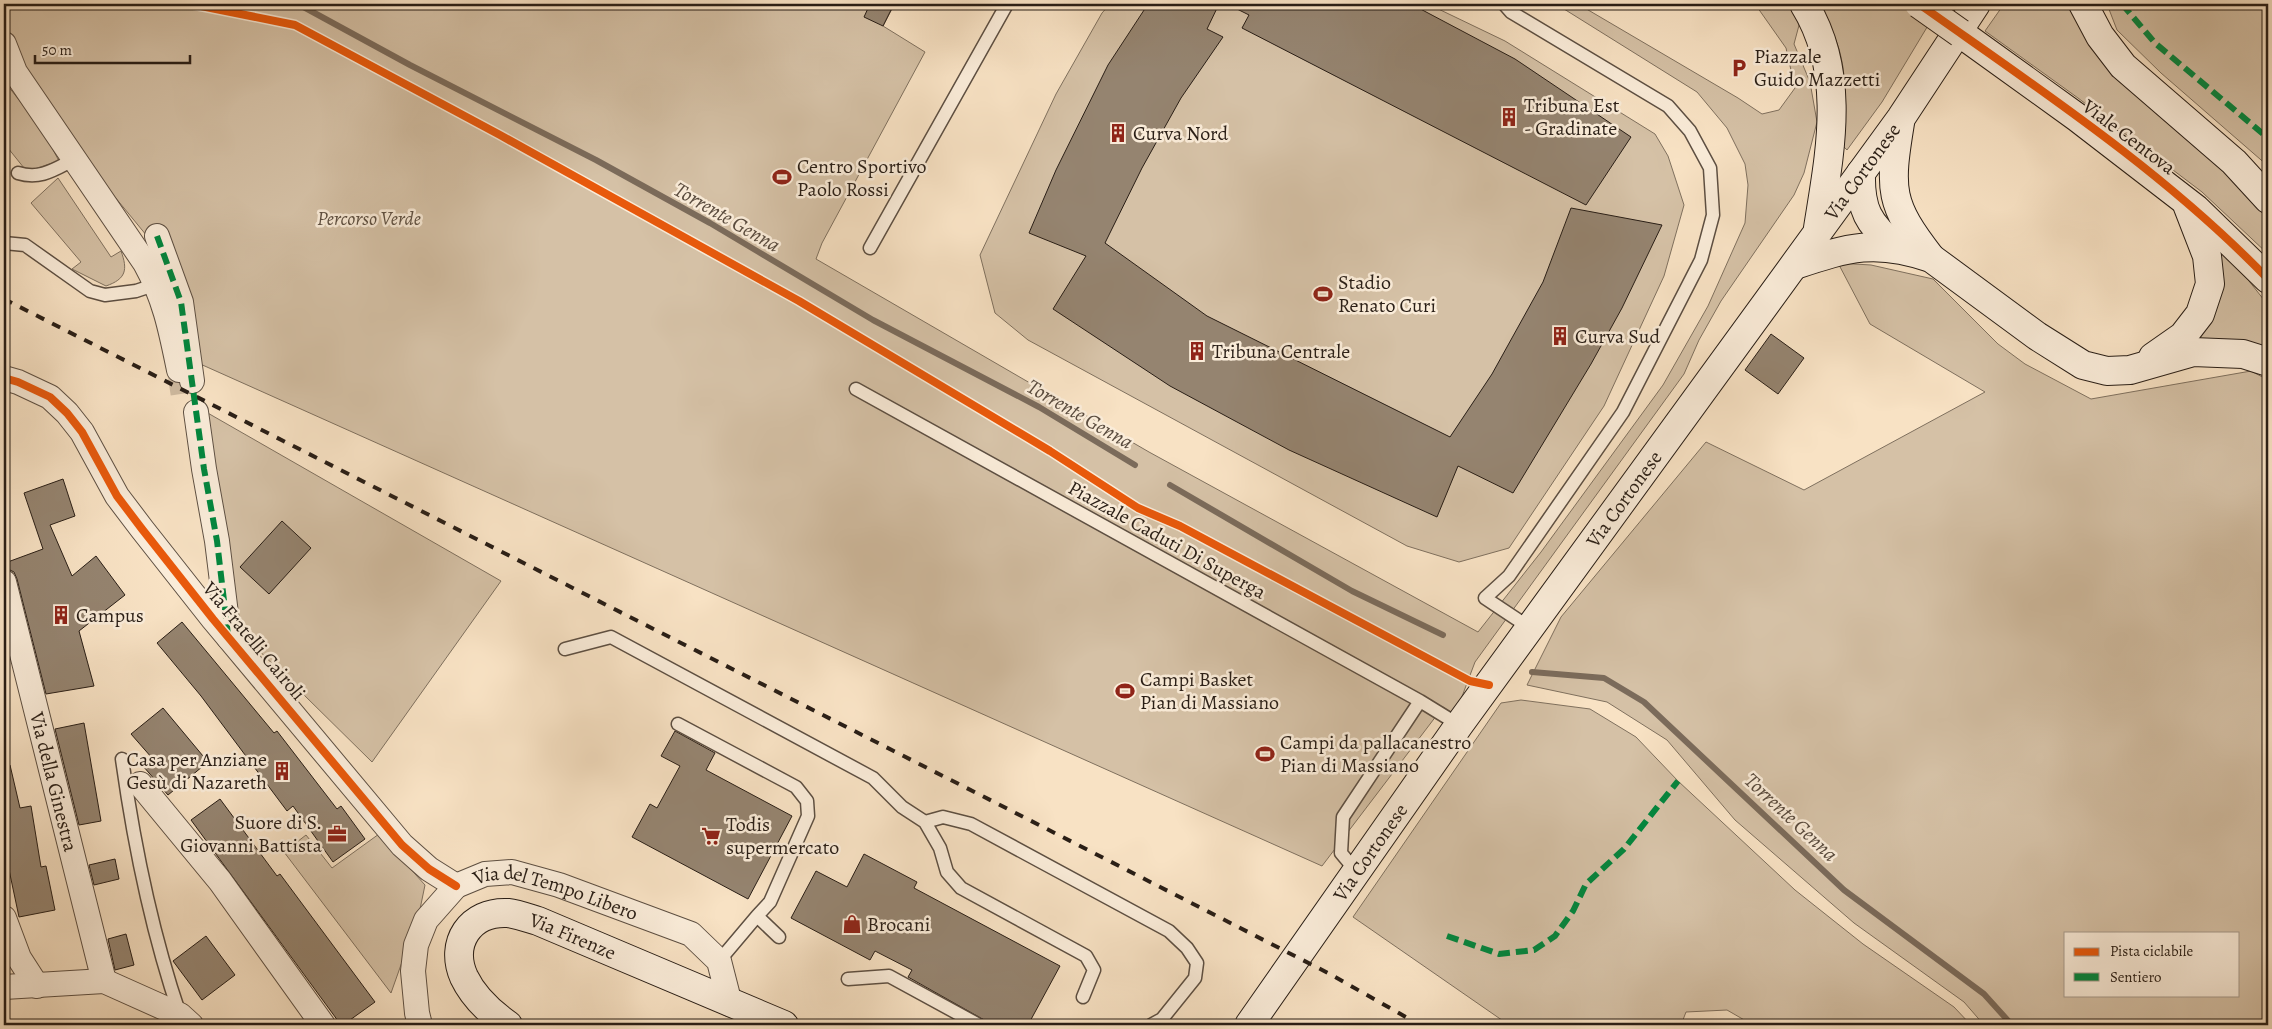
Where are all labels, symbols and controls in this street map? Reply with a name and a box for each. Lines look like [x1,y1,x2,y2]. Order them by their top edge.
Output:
scale bar [35,32,190,64]
text: 50 m [42,40,72,60]
place label: Piazzale Guido Mazzetti [1754,43,1880,93]
parking icon: Piazzale Guido Mazzetti [1728,57,1750,79]
place label: Tribuna Est - Gradinate [1524,92,1620,142]
street label: Viale Centova [2076,92,2182,181]
building icon: Tribuna Est - Gradinate [1498,106,1520,128]
street label: Via Cortonese [1817,118,1906,226]
place label: Curva Nord [1133,120,1229,147]
building icon: Curva Nord [1107,122,1129,144]
place label: Centro Sportivo Paolo Rossi [797,153,927,203]
sports icon: Centro Sportivo Paolo Rossi [771,166,793,188]
water label: Torrente Genna [669,175,786,259]
park label: Percorso Verde [317,205,421,232]
place label: Stadio Renato Curi [1338,269,1436,319]
sports icon: Stadio Renato Curi [1312,283,1334,305]
place label: Curva Sud [1575,323,1661,350]
building icon: Curva Sud [1549,325,1571,347]
place label: Tribuna Centrale [1212,338,1350,365]
building icon: Tribuna Centrale [1186,340,1208,362]
water label: Torrente Genna [1022,372,1139,456]
street label: Via Cortonese [1579,445,1668,553]
street label: Piazzale Caduti Di Superga [1063,474,1271,606]
street label: Via Fratelli Cairoli [196,575,312,706]
place label: Campus [76,602,144,629]
building icon: Campus [50,604,72,626]
place label: Campi Basket Pian di Massiano [1140,666,1279,716]
sports icon: Campi Basket Pian di Massiano [1114,680,1136,702]
street label: Via della Ginestra [23,708,85,855]
place label: Campi da pallacanestro Pian di Massiano [1280,729,1471,779]
sports icon: Campi da pallacanestro Pian di Massiano [1254,743,1276,765]
place label: Casa per Anziane Gesù di Nazareth [126,746,267,796]
building icon: Casa per Anziane Gesù di Nazareth [271,760,293,782]
water label: Torrente Genna [1738,766,1844,868]
street label: Via Cortonese [1326,798,1414,907]
place label: Suore di S. Giovanni Battista [180,809,323,859]
place label: Todis supermercato [726,811,839,861]
office icon: Suore di S. Giovanni Battista [326,823,348,845]
supermarket icon: Todis supermercato [700,825,722,847]
street label: Via del Tempo Libero [468,858,642,927]
street label: Via Firenze [526,906,620,966]
place label: Brocani [867,911,930,938]
shop icon: Brocani [841,913,863,935]
legend [2064,932,2240,996]
text: Pista ciclabile [2110,941,2193,961]
text: Sentiero [2110,967,2162,987]

